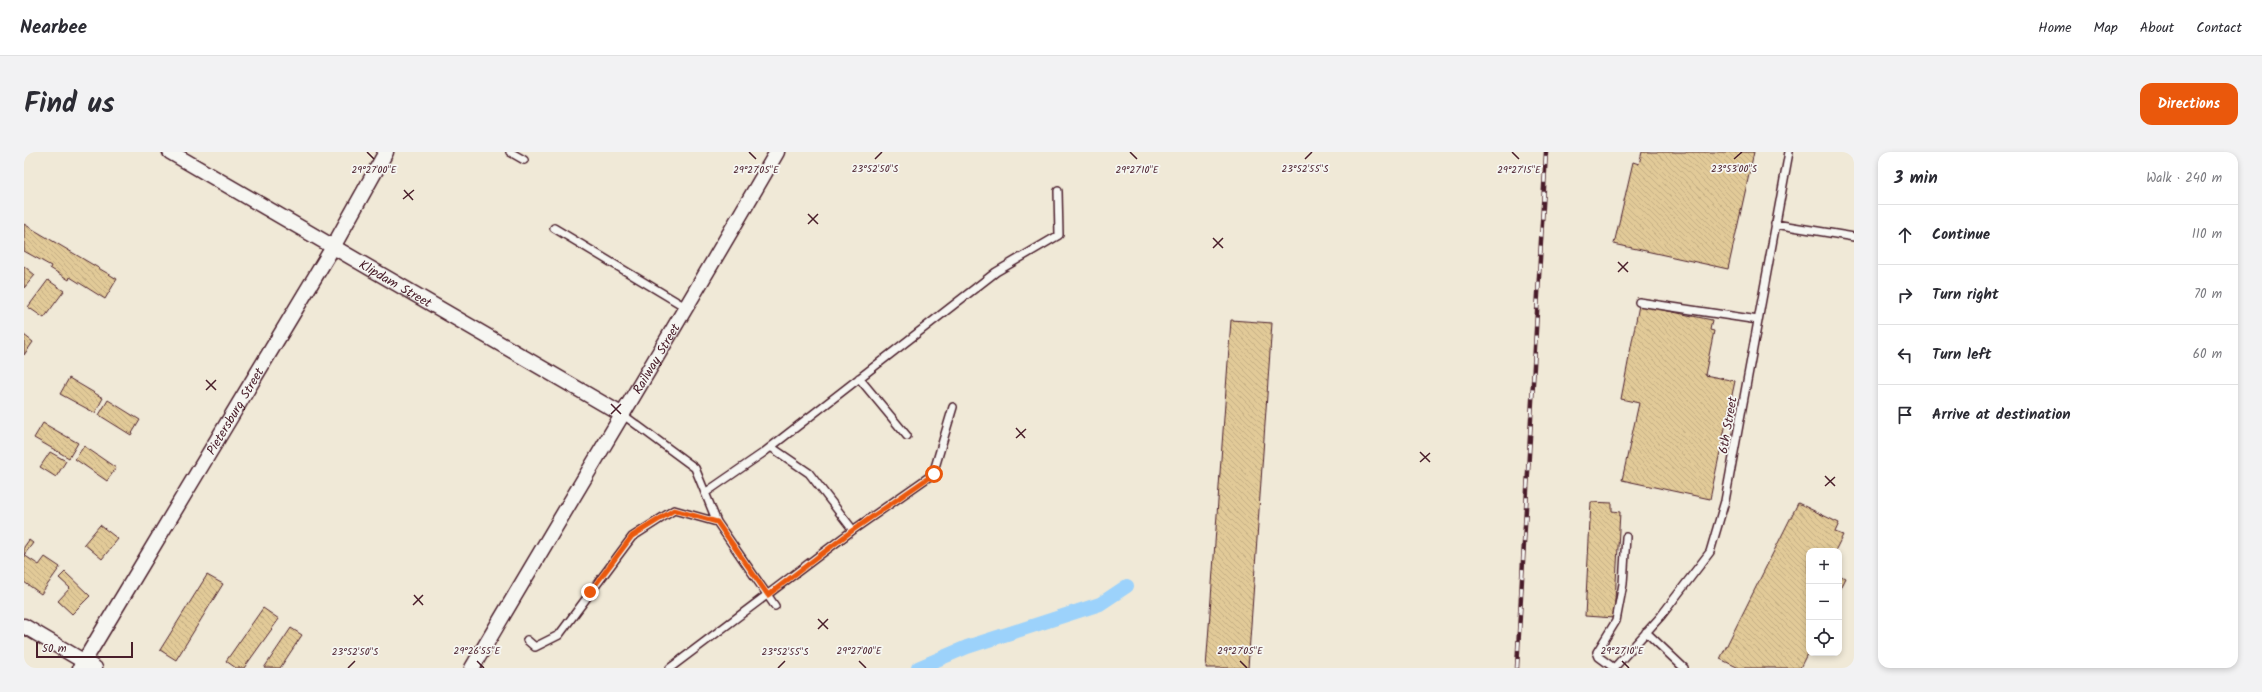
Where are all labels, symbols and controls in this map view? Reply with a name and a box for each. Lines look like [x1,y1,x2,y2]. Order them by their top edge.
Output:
text: Nearbee [20,13,87,43]
text: Home [2038,17,2072,39]
text: Map [2094,17,2118,39]
text: About [2140,17,2174,39]
text: Contact [2196,17,2242,39]
text: Find us [24,82,115,127]
button: Directions [2140,83,2238,125]
text: 23°52'50"S [852,161,899,177]
text: 23°52'55"S [1282,161,1329,177]
text: 23°53'00"S [1711,161,1758,177]
text: 29°27'00"E [351,162,398,178]
text: 29°27'05"E [733,162,780,178]
text: 29°27'10"E [1115,162,1160,178]
text: 29°27'15"E [1497,162,1542,178]
text: 3 min [1894,165,1938,192]
text: Walk · 240 m [2146,168,2222,189]
text: Continue [1932,223,1990,247]
icon: ahead [1894,224,1916,246]
text: 110 m [2192,224,2222,245]
street label: Klipdam Street [354,255,436,314]
text: Turn right [1932,283,1999,307]
icon: right [1894,284,1916,306]
text: 70 m [2194,284,2222,305]
street label: Railway Street [628,319,687,399]
text: Turn left [1932,343,1992,367]
icon: left [1894,344,1916,366]
text: 60 m [2193,344,2222,365]
street label: Pietersburg Street [201,363,271,459]
street label: 6th Street [1713,394,1744,455]
text: Arrive at destination [1932,403,2071,427]
icon: arrive [1894,404,1916,426]
route start [925,465,943,483]
map controls [1806,548,1842,656]
button: + [1806,548,1842,584]
route end [581,583,599,601]
button: − [1806,584,1842,620]
button: locate [1806,620,1842,656]
scale bar [36,640,133,659]
text: 50 m [42,640,67,658]
text: 29°26'55"E [454,643,502,659]
text: 29°27'00"E [836,643,883,659]
text: 29°27'05"E [1217,643,1264,659]
text: 29°27'10"E [1600,643,1645,659]
text: 23°52'50"S [332,644,379,660]
text: 23°52'55"S [762,644,809,660]

